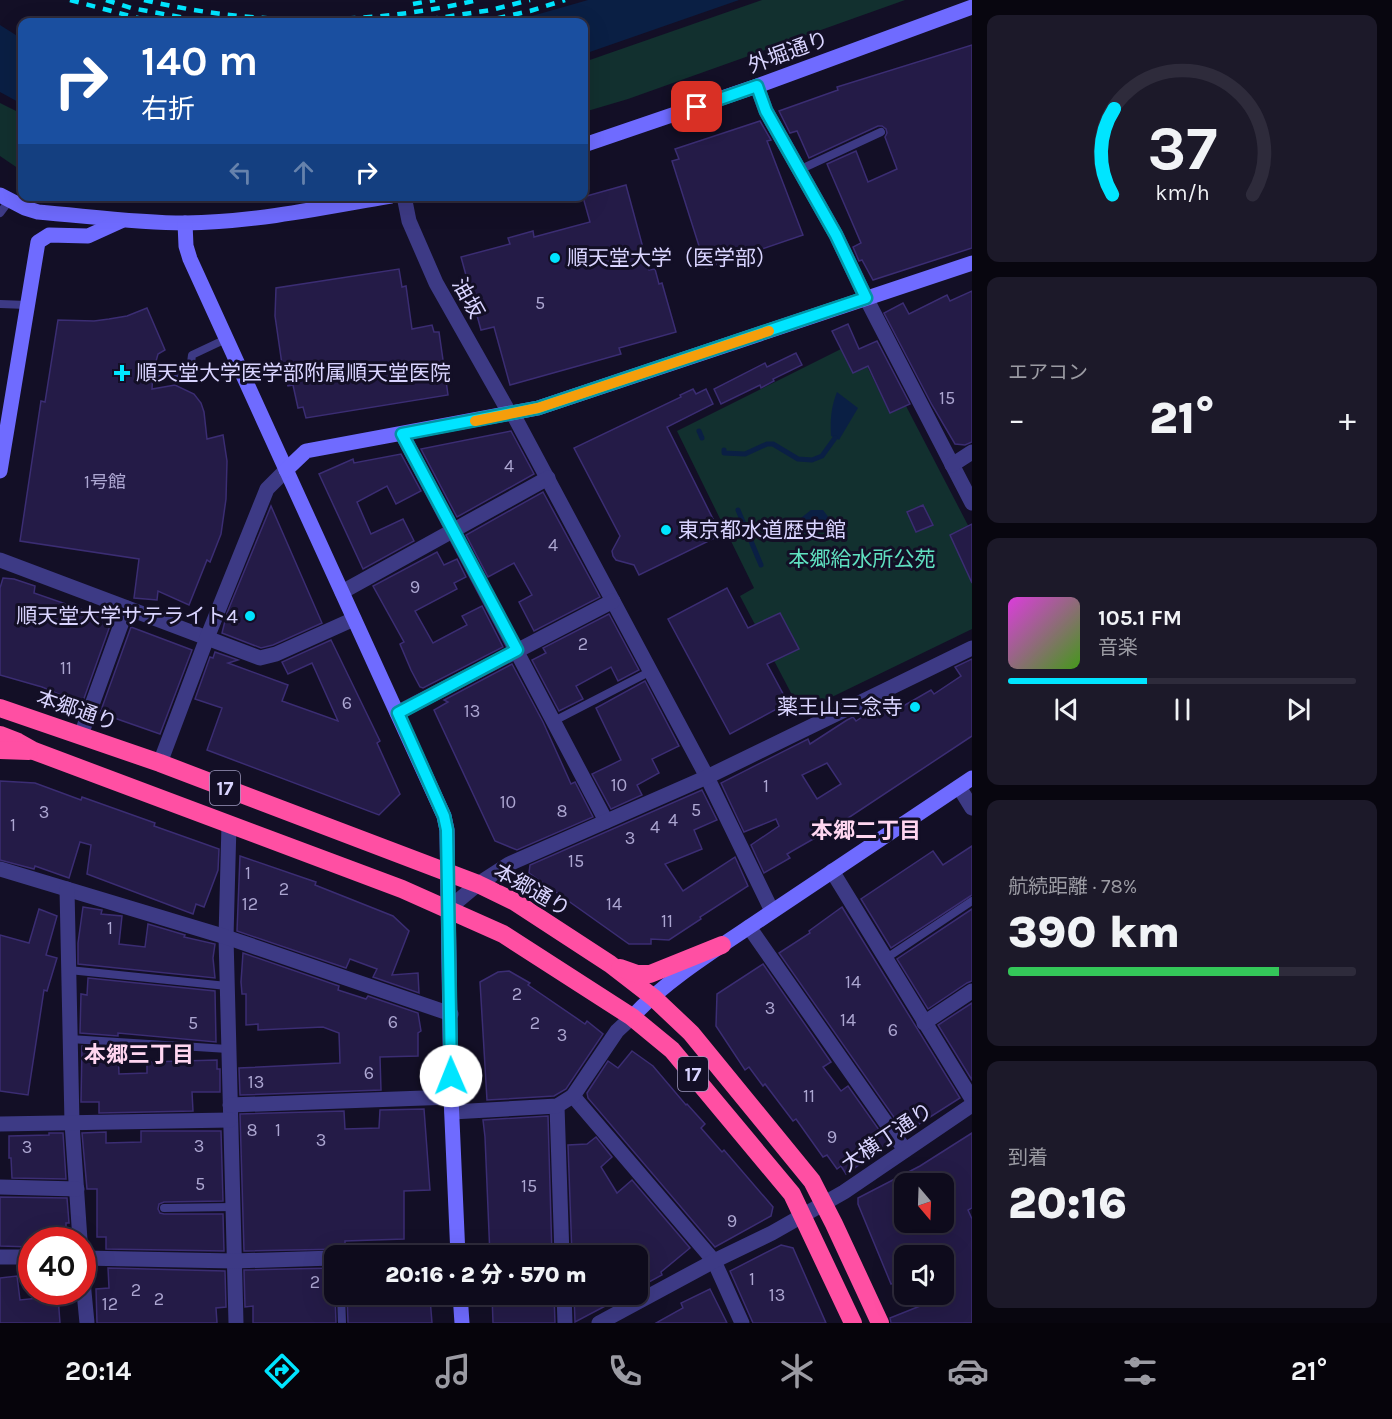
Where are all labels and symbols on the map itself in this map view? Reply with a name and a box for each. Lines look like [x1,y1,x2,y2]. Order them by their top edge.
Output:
street label: 外堀通り [744,26,832,78]
pin [671,81,722,132]
place label: 順天堂大学（医学部） [567,246,777,270]
marker: 順天堂大学（医学部） [548,251,562,265]
street label: 油坂 [447,274,489,322]
house number: 5 [535,292,545,314]
place label: 順天堂大学医学部附属順天堂医院 [136,361,451,385]
marker: 順天堂大学医学部附属順天堂医院 [113,364,131,382]
house number: 15 [939,387,955,409]
house number: 4 [504,455,514,477]
house number: 1号館 [84,471,126,493]
place label: 東京都水道歴史館 [678,518,846,542]
marker: 東京都水道歴史館 [659,523,673,537]
house number: 4 [548,534,558,556]
park label: 本郷給水所公苑 [789,547,936,571]
house number: 9 [410,576,420,598]
place label: 順天堂大学サテライト4 [16,604,238,628]
marker: 順天堂大学サテライト4 [243,609,257,623]
house number: 2 [578,633,588,655]
house number: 11 [60,657,72,679]
street label: 本郷通り [33,685,121,735]
house number: 6 [342,692,352,714]
place label: 薬王山三念寺 [777,695,903,719]
house number: 13 [464,700,480,722]
marker: 薬王山三念寺 [908,700,922,714]
road number: 17 [210,771,240,805]
house number: 10 [611,774,627,796]
house number: 1 [763,775,769,797]
house number: 10 [500,791,516,813]
house number: 5 [691,799,701,821]
house number: 8 [556,800,568,822]
house number: 3 [39,801,49,823]
house number: 4 [668,809,678,831]
house number: 1 [10,814,16,836]
house number: 4 [650,816,660,838]
district label: 本郷二丁目 [811,818,921,844]
house number: 3 [625,827,635,849]
house number: 15 [568,850,584,872]
street label: 本郷通り [490,859,574,921]
house number: 1 [245,862,251,884]
house number: 2 [279,878,289,900]
house number: 12 [242,893,258,915]
house number: 14 [606,893,622,915]
house number: 11 [661,910,673,932]
house number: 1 [107,917,113,939]
house number: 14 [845,971,861,993]
house number: 2 [512,983,522,1005]
house number: 3 [765,997,775,1019]
house number: 14 [840,1009,856,1031]
house number: 6 [388,1011,398,1033]
house number: 5 [188,1012,198,1034]
house number: 2 [530,1012,540,1034]
house number: 6 [888,1019,898,1041]
house number: 3 [557,1024,567,1046]
district label: 本郷三丁目 [84,1042,194,1068]
position arrow [419,1044,483,1108]
road number: 17 [678,1057,708,1091]
house number: 6 [364,1062,374,1084]
house number: 13 [248,1071,264,1093]
house number: 11 [803,1085,815,1107]
street label: 大横丁通り [837,1098,937,1176]
house number: 8 [246,1119,258,1141]
house number: 1 [275,1119,281,1141]
house number: 9 [827,1126,837,1148]
house number: 3 [316,1129,326,1151]
house number: 3 [194,1135,204,1157]
house number: 3 [22,1136,32,1158]
house number: 5 [195,1173,205,1195]
north arrow [894,1173,954,1233]
house number: 15 [521,1175,537,1197]
house number: 9 [727,1210,737,1232]
speed limit sign: 40 [18,1227,96,1305]
house number: 1 [749,1268,755,1290]
house number: 2 [310,1271,320,1293]
house number: 2 [131,1279,141,1301]
house number: 13 [769,1284,785,1306]
house number: 2 [154,1288,164,1310]
house number: 12 [102,1293,118,1315]

